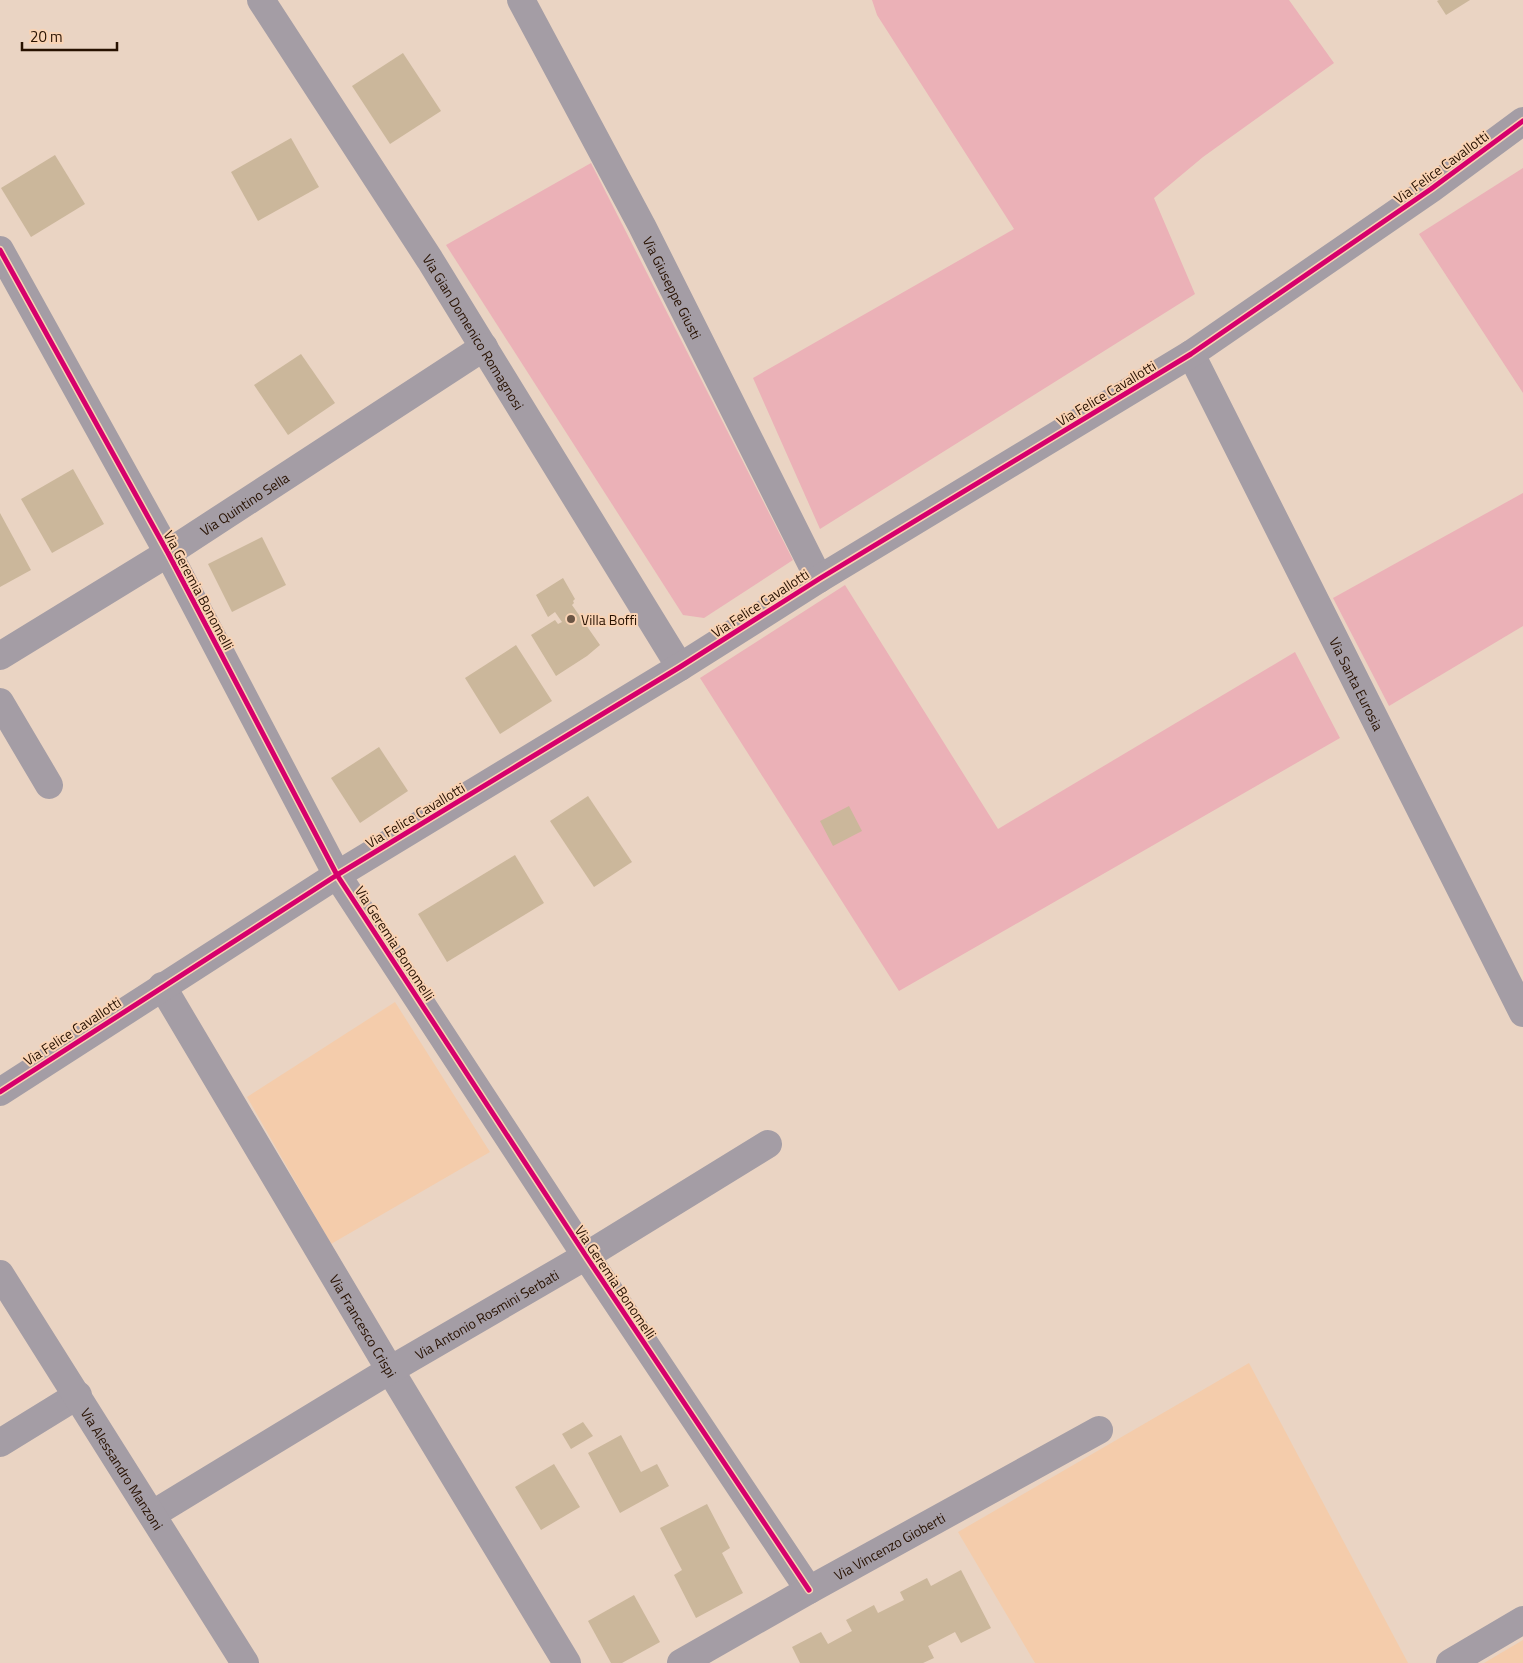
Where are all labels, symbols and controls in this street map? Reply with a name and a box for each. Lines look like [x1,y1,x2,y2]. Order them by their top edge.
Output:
scale bar [22,20,118,52]
text: 20 m [30,25,63,48]
street label: Via Felice Cavallotti [1389,125,1493,209]
street label: Via Giuseppe Giusti [638,232,707,342]
street label: Via Gian Domenico Romagnosi [418,249,530,413]
street label: Via Felice Cavallotti [1052,355,1160,431]
street label: Via Quintino Sella [195,466,293,540]
street label: Via Geremia Bonomelli [159,526,239,654]
street label: Via Felice Cavallotti [707,563,813,643]
place label: Villa Boffi [581,609,637,630]
marker: Villa Boffi [565,613,577,625]
street label: Via Santa Eurosia [1325,633,1389,734]
street label: Via Felice Cavallotti [361,777,469,853]
street label: Via Geremia Bonomelli [350,882,440,1004]
street label: Via Felice Cavallotti [19,991,125,1071]
street label: Via Geremia Bonomelli [570,1221,662,1343]
street label: Via Antonio Rosmini Serbati [411,1264,562,1364]
street label: Via Francesco Crispi [325,1270,402,1381]
street label: Via Alessandro Manzoni [76,1403,169,1534]
street label: Via Vincenzo Gioberti [830,1507,949,1585]

